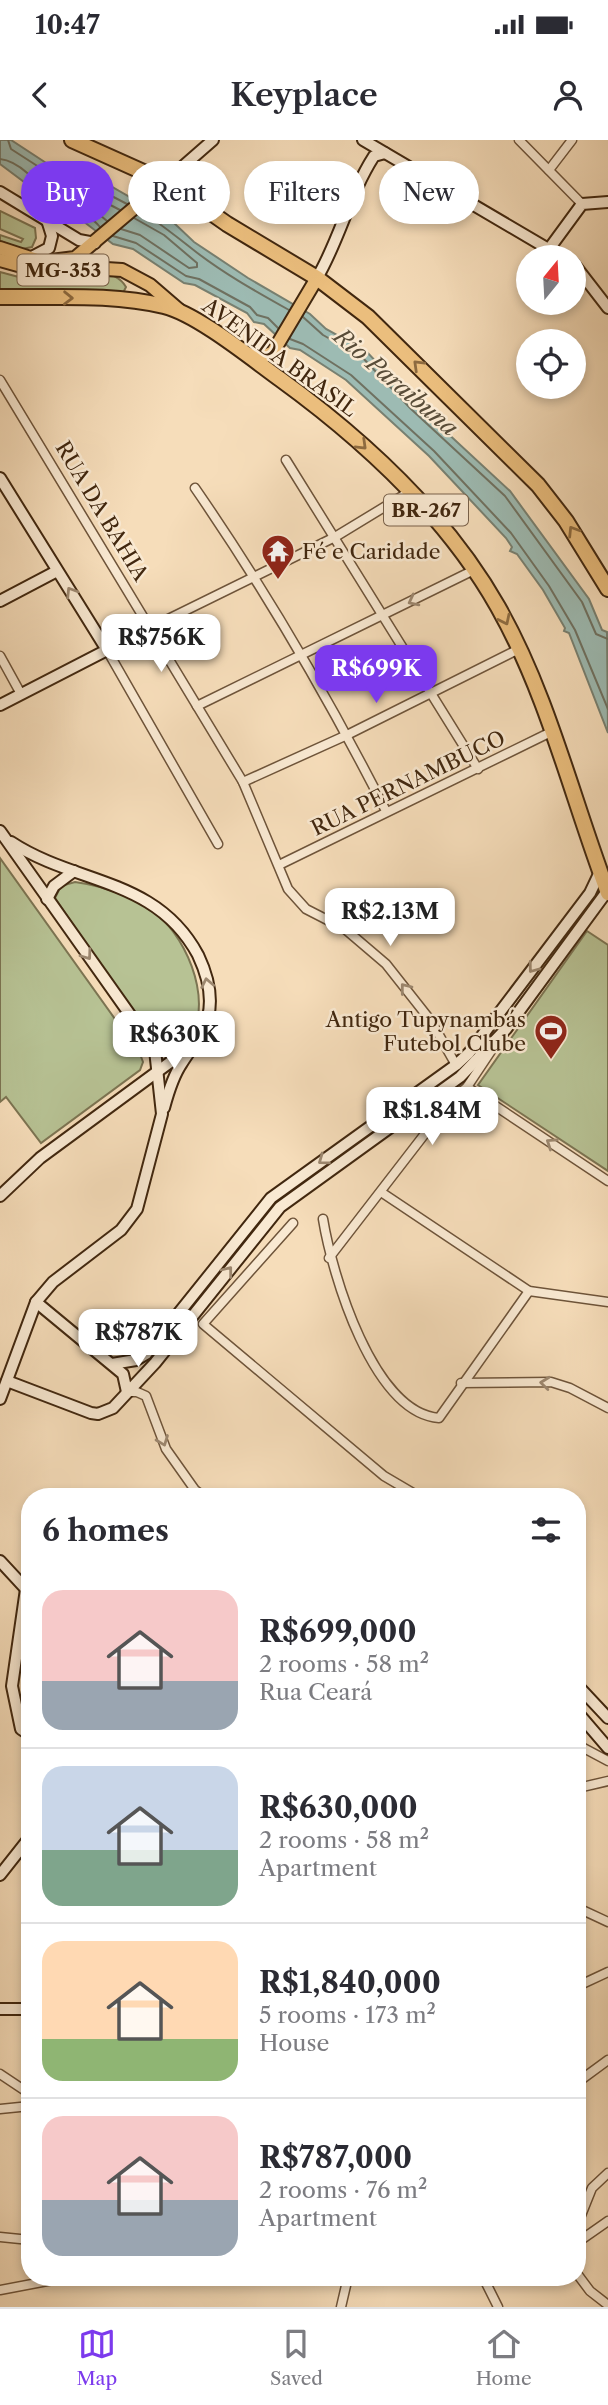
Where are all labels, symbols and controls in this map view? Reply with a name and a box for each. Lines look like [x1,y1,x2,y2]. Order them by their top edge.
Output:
text: 10:47 [35,9,100,41]
text: Keyplace [230,75,378,114]
icon: back [21,76,59,114]
icon: person [549,76,587,114]
chip: Buy [21,161,114,224]
chip: Rent [128,161,230,224]
chip: Filters [244,161,365,224]
chip: New [379,161,479,224]
north arrow [516,245,586,315]
map controls [516,245,586,399]
road number: MG-353 [18,254,108,286]
one-way arrow [63,290,74,306]
street label: AVENIDA BRASIL [197,292,362,422]
water label: Rio Paraibuna [327,321,464,442]
button: locate [516,329,586,399]
one-way arrow [413,361,426,374]
street label: RUA DA BAHIA [50,436,154,586]
one-way arrow [353,437,366,450]
road number: BR-267 [384,494,468,526]
one-way arrow [568,526,581,539]
temple icon: Fé e Caridade [259,532,297,581]
place label: Fé e Caridade [302,539,440,564]
one-way arrow [66,587,79,600]
one-way arrow [408,592,420,606]
one-way arrow [496,613,510,626]
pin: R$756K [104,615,218,674]
text: R$756K [117,623,205,651]
pin: R$699K [319,645,433,705]
text: R$699K [331,654,421,682]
street label: RUA PERNAMBUCO [307,725,509,841]
pin: R$2.13M [325,888,455,948]
text: R$2.13M [341,897,439,925]
one-way arrow [79,947,91,959]
one-way arrow [529,960,542,973]
one-way arrow [200,977,215,989]
one-way arrow [400,983,413,996]
place label: Antigo Tupynambás Futebol Clube [325,1007,526,1056]
pin: R$630K [117,1012,231,1071]
sports icon: Antigo Tupynambás Futebol Clube [532,1012,570,1061]
text: R$630K [129,1020,219,1048]
pin: R$1.84M [367,1088,497,1147]
text: R$1.84M [382,1096,482,1124]
one-way arrow [546,1139,559,1152]
one-way arrow [318,1151,331,1164]
one-way arrow [219,1266,232,1278]
pin: R$787K [81,1310,195,1369]
text: R$787K [94,1318,182,1346]
one-way arrow [540,1375,551,1390]
one-way arrow [155,1434,169,1446]
icon: filters [527,1511,565,1549]
text: 6 homes [42,1512,169,1549]
text: R$699,000 [259,1613,417,1650]
icon: home [98,1618,182,1702]
text: 2 rooms · 58 m² [259,1650,429,1678]
text: Rua Ceará [259,1678,372,1706]
text: R$630,000 [259,1789,418,1826]
icon: home [98,1794,182,1878]
text: 2 rooms · 58 m² [259,1826,429,1854]
text: Apartment [259,1854,377,1882]
text: R$1,840,000 [259,1964,441,2001]
icon: home [98,1969,182,2053]
text: 5 rooms · 173 m² [259,2001,436,2029]
text: House [259,2029,329,2057]
text: R$787,000 [259,2139,412,2176]
icon: home [98,2144,182,2228]
text: 2 rooms · 76 m² [259,2176,427,2204]
text: Apartment [259,2204,377,2232]
tab: Map [76,2325,117,2390]
tab: Saved [270,2325,323,2390]
tab: Home [476,2325,532,2390]

